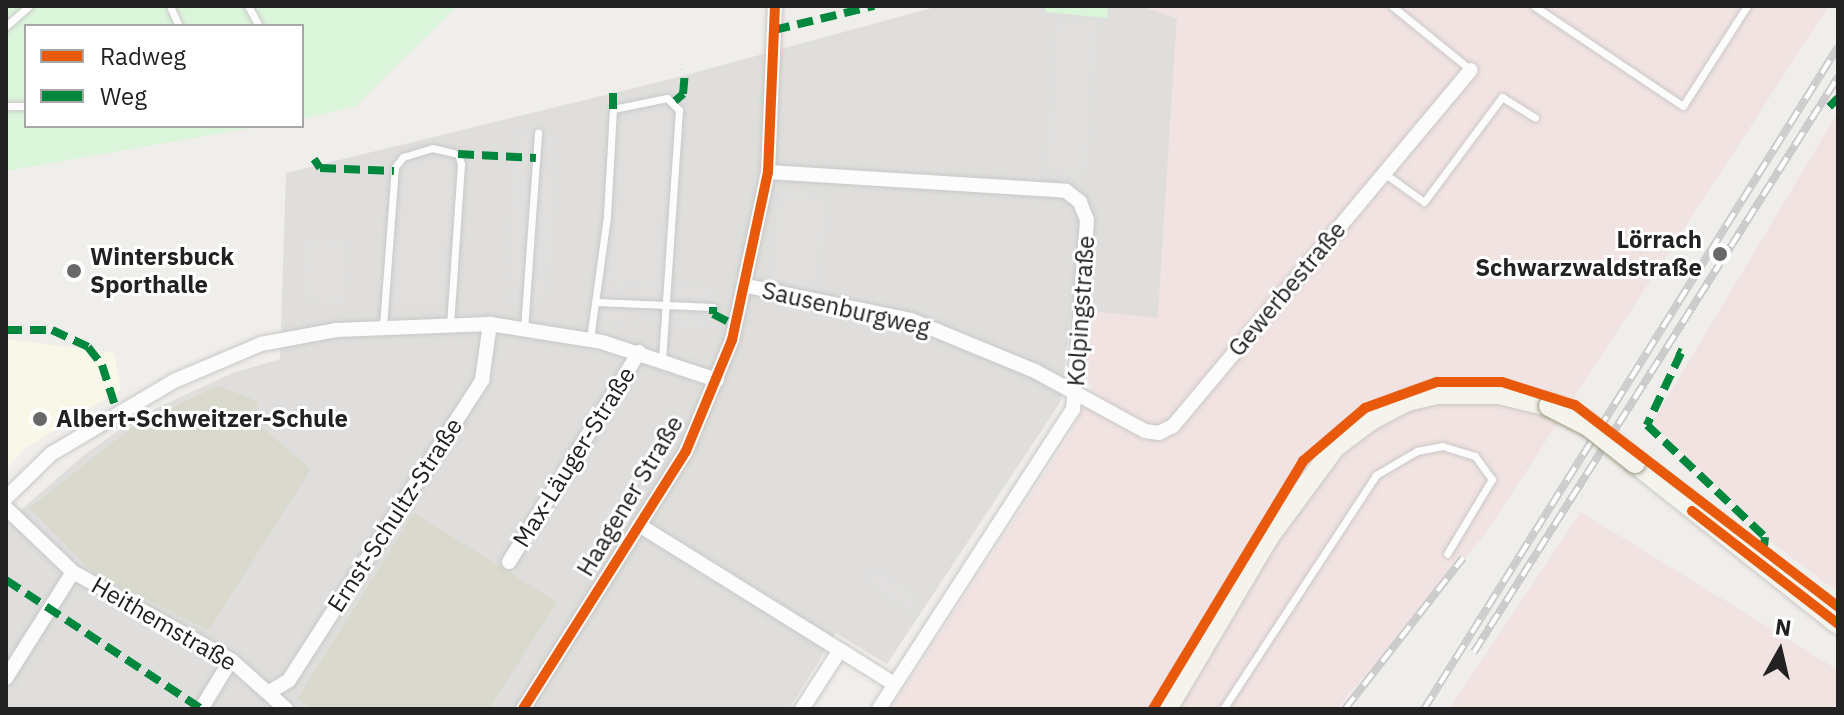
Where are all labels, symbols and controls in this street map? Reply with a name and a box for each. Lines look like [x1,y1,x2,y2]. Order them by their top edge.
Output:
legend [24,24,304,128]
text: Radweg [100,40,186,72]
text: Weg [100,80,147,112]
street label: Gewerbestraße [1222,216,1352,362]
place label: Lörrach Schwarzwaldstraße [1475,226,1702,282]
street label: Kolpingstraße [1061,235,1101,387]
place label: Wintersbuck Sporthalle [90,243,234,299]
marker: Lörrach Schwarzwaldstraße [1709,243,1731,265]
marker: Wintersbuck Sporthalle [65,262,83,280]
street label: Sausenburgweg [759,276,933,342]
street label: Max-Läuger-Straße [507,362,641,552]
place label: Albert-Schweitzer-Schule [56,405,348,433]
marker: Albert-Schweitzer-Schule [31,410,49,428]
street label: Haagener Straße [571,411,689,581]
street label: Ernst-Schultz-Straße [322,413,468,617]
street label: Heithemstraße [87,571,241,677]
north arrow [1740,611,1820,691]
text: N [1774,611,1793,642]

